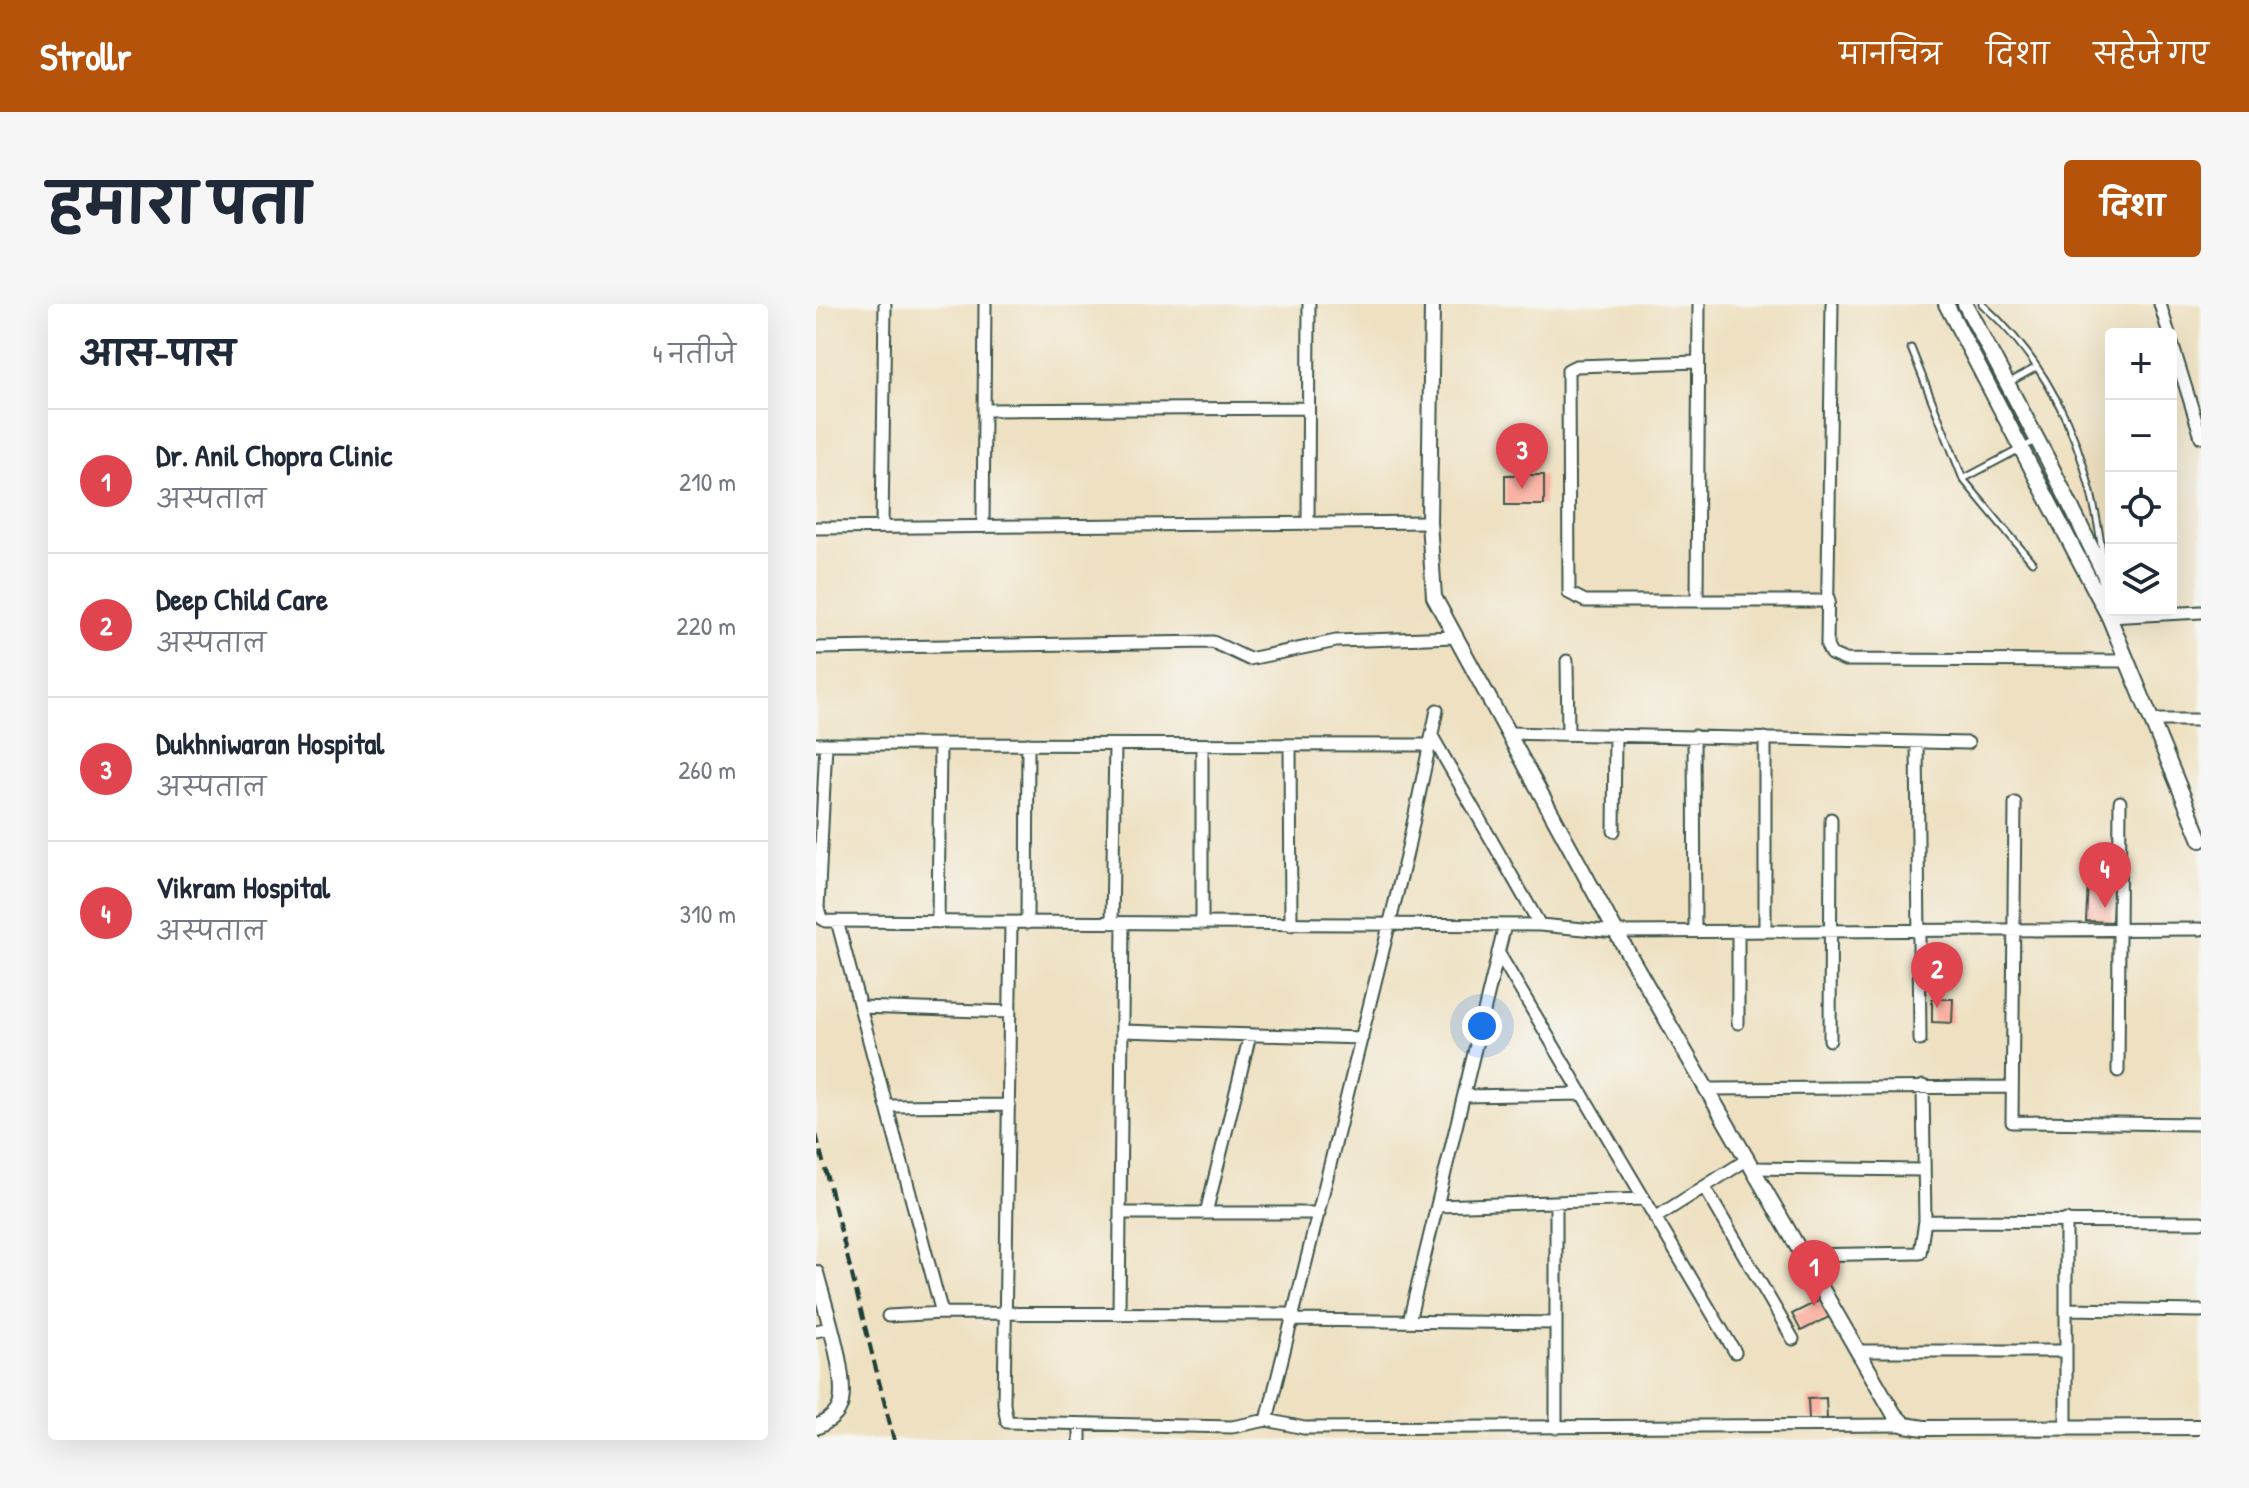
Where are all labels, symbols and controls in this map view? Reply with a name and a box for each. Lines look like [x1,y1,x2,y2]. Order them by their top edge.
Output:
text: Strollr [40,30,131,82]
text: मानचित्र [1839,35,1942,73]
text: दिशा [1986,35,2049,73]
text: सहेजे गए [2093,35,2209,73]
button: दिशा [2064,160,2201,257]
text: हमारा पता [48,165,310,240]
map controls [2105,328,2177,616]
button: + [2105,328,2177,400]
text: आस-पास [80,330,235,376]
text: 4 नतीजे [653,336,736,371]
button: − [2105,400,2177,472]
pin: 3 [1496,423,1548,489]
text: Dr. Anil Chopra Clinic [156,435,392,475]
text: 1 [101,464,111,499]
text: 210 m [679,464,736,499]
button: locate [2105,472,2177,544]
text: अस्पताल [156,481,266,516]
button: layers [2105,544,2177,616]
text: Deep Child Care [156,579,328,619]
text: 2 [100,608,112,643]
text: 220 m [676,608,736,643]
text: अस्पताल [156,625,266,660]
text: Dukhniwaran Hospital [156,723,384,763]
text: 3 [100,752,112,787]
text: 260 m [678,752,736,787]
text: अस्पताल [156,769,266,804]
pin: 4 [2079,842,2131,908]
text: Vikram Hospital [156,867,330,907]
text: 4 [101,896,111,931]
text: 310 m [680,896,736,931]
text: अस्पताल [156,913,266,948]
pin: 2 [1911,942,1963,1008]
your location [1462,1006,1502,1046]
pin: 1 [1788,1240,1840,1306]

